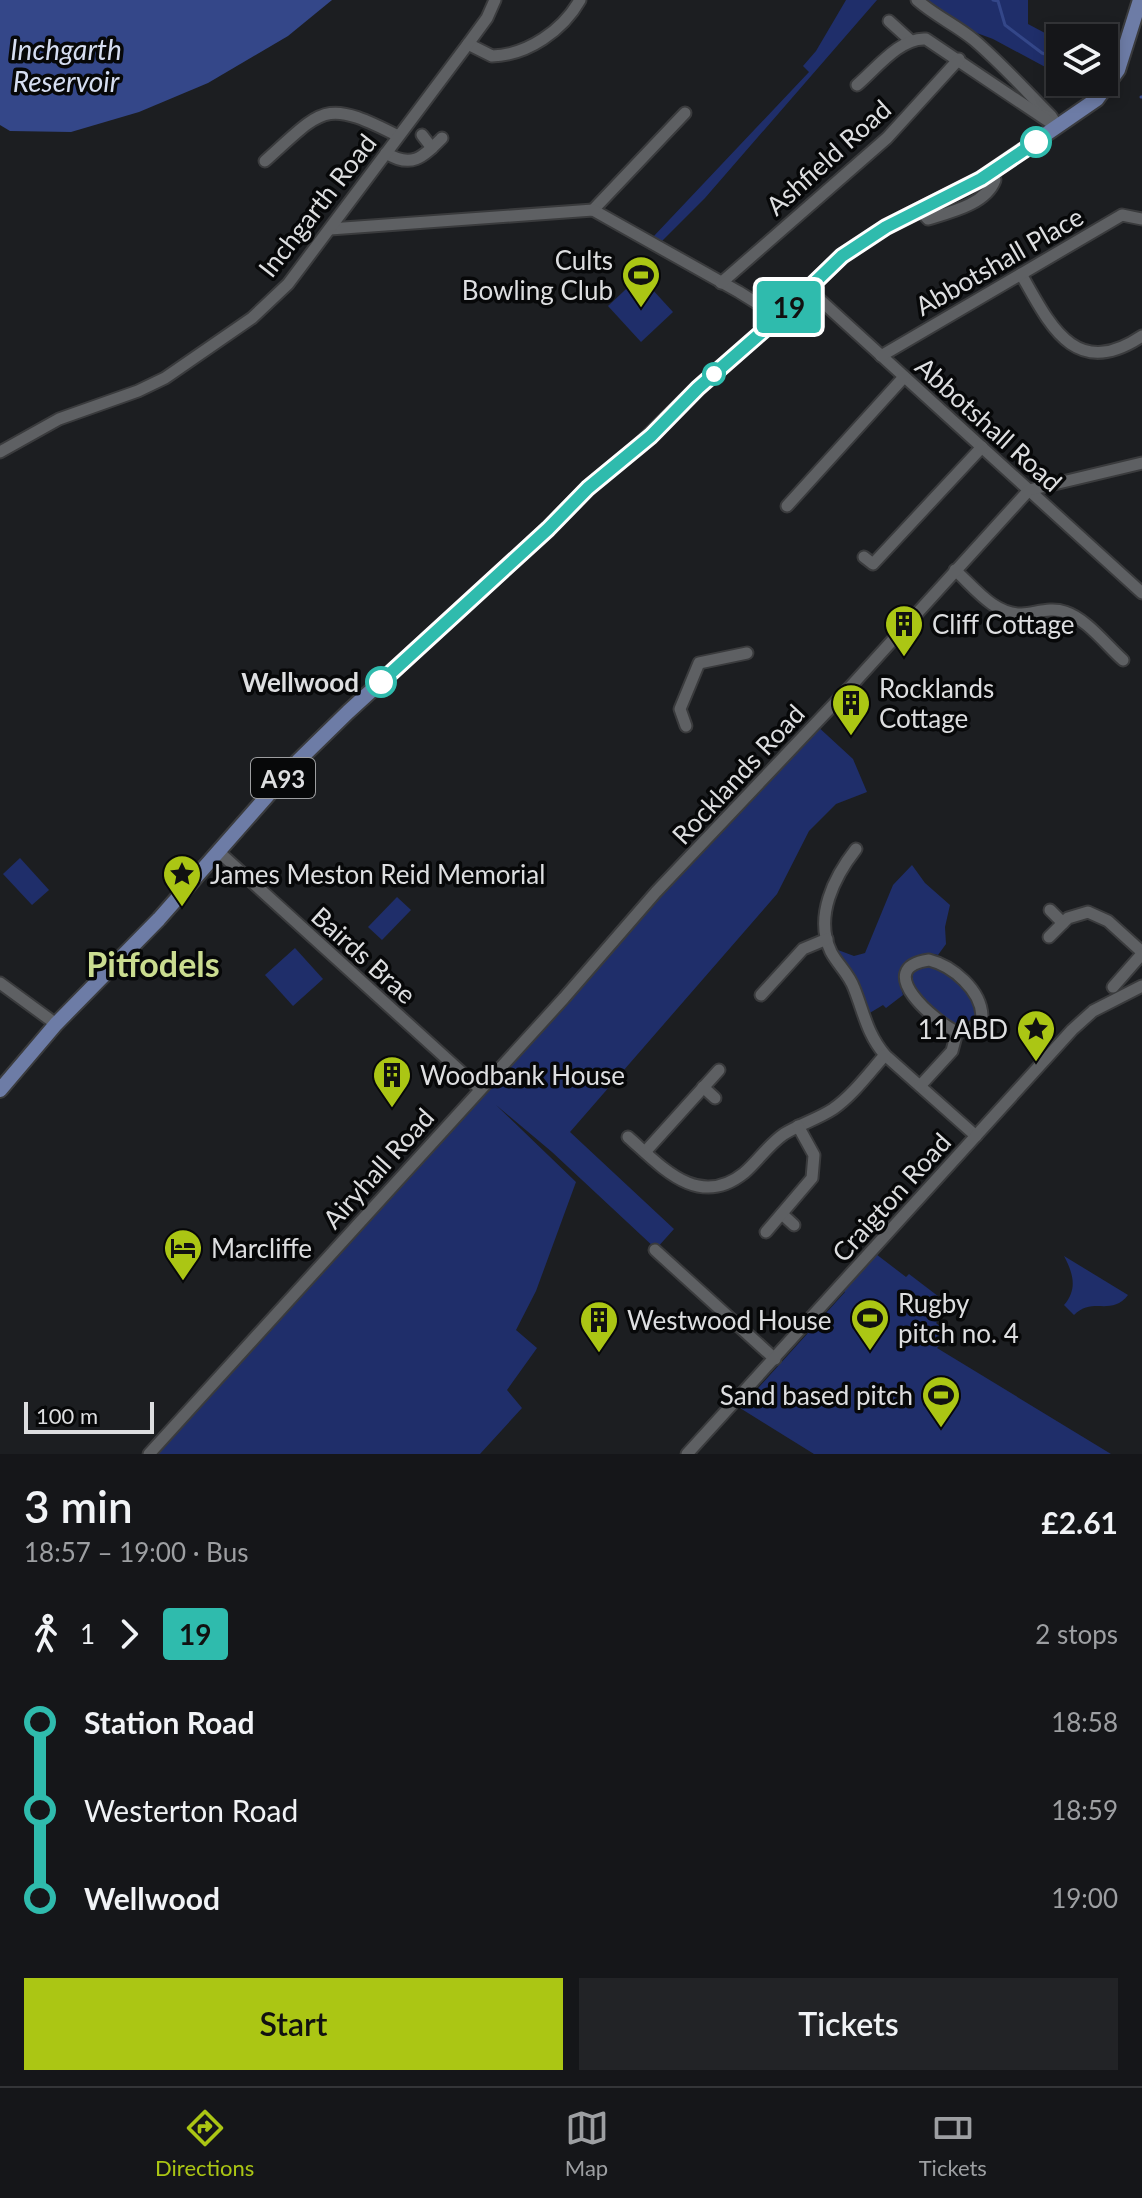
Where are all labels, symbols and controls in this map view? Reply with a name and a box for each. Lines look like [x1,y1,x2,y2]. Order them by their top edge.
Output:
map controls [1046,24,1118,96]
button: layers [1046,24,1118,96]
water label: Inchgarth Reservoir [10,32,122,98]
street label: Ashfield Road [759,93,897,221]
street label: Inchgarth Road [251,127,383,283]
unlabelled marker [1021,127,1051,157]
street label: Abbotshall Place [909,200,1089,322]
place label: Cults Bowling Club [462,244,613,306]
sports icon: Cults Bowling Club [620,254,662,309]
line badge: 19 [753,281,825,333]
text: 19 [773,290,805,324]
street label: Abbotshall Road [909,350,1069,498]
unlabelled marker [703,363,725,385]
building icon: Cliff Cottage [883,603,925,658]
place label: Cliff Cottage [932,608,1075,640]
place label: Wellwood [241,666,359,698]
marker: Wellwood [366,667,396,697]
place label: Rocklands Cottage [879,672,994,734]
building icon: Rocklands Cottage [830,682,872,737]
street label: Rocklands Road [665,697,811,851]
road number: A93 [251,758,315,798]
place icon: James Meston Reid Memorial [161,853,203,908]
place label: James Meston Reid Memorial [210,858,545,890]
street label: Bairds Brae [305,900,423,1010]
district label: Pitfodels [86,943,220,984]
place icon: 11 ABD [1015,1008,1057,1063]
place label: 11 ABD [918,1013,1008,1045]
building icon: Woodbank House [371,1054,413,1109]
place label: Woodbank House [420,1059,625,1091]
street label: Airyhall Road [316,1101,440,1235]
street label: Craigton Road [825,1126,957,1268]
hotel icon: Marcliffe [162,1227,204,1282]
place label: Marcliffe [211,1232,312,1264]
place label: Rugby pitch no. 4 [898,1287,1019,1349]
sports icon: Rugby pitch no. 4 [849,1297,891,1352]
building icon: Westwood House [578,1299,620,1354]
place label: Westwood House [627,1304,831,1336]
sports icon: Sand based pitch [920,1374,962,1429]
place label: Sand based pitch [720,1379,913,1411]
scale bar [24,1398,154,1434]
text: 100 m [36,1402,98,1429]
text: 3 min [24,1480,133,1532]
text: £2.61 [1041,1504,1118,1540]
text: 18:57 – 19:00 · Bus [24,1536,248,1568]
icon: walk [24,1612,68,1656]
icon: forward [107,1612,151,1656]
text: 19 [179,1617,212,1651]
text: 1 [80,1618,95,1650]
text: 2 stops [1035,1618,1118,1650]
text: Station Road [84,1704,255,1740]
text: 18:58 [1051,1706,1118,1738]
text: Westerton Road [84,1792,298,1828]
text: 18:59 [1051,1794,1118,1826]
text: Wellwood [84,1880,220,1916]
text: 19:00 [1051,1882,1118,1914]
button: Start [24,1978,563,2070]
button: Tickets [579,1978,1118,2070]
tab: Directions [155,2106,254,2181]
tab: Map [565,2106,609,2181]
tab: Tickets [919,2106,987,2181]

